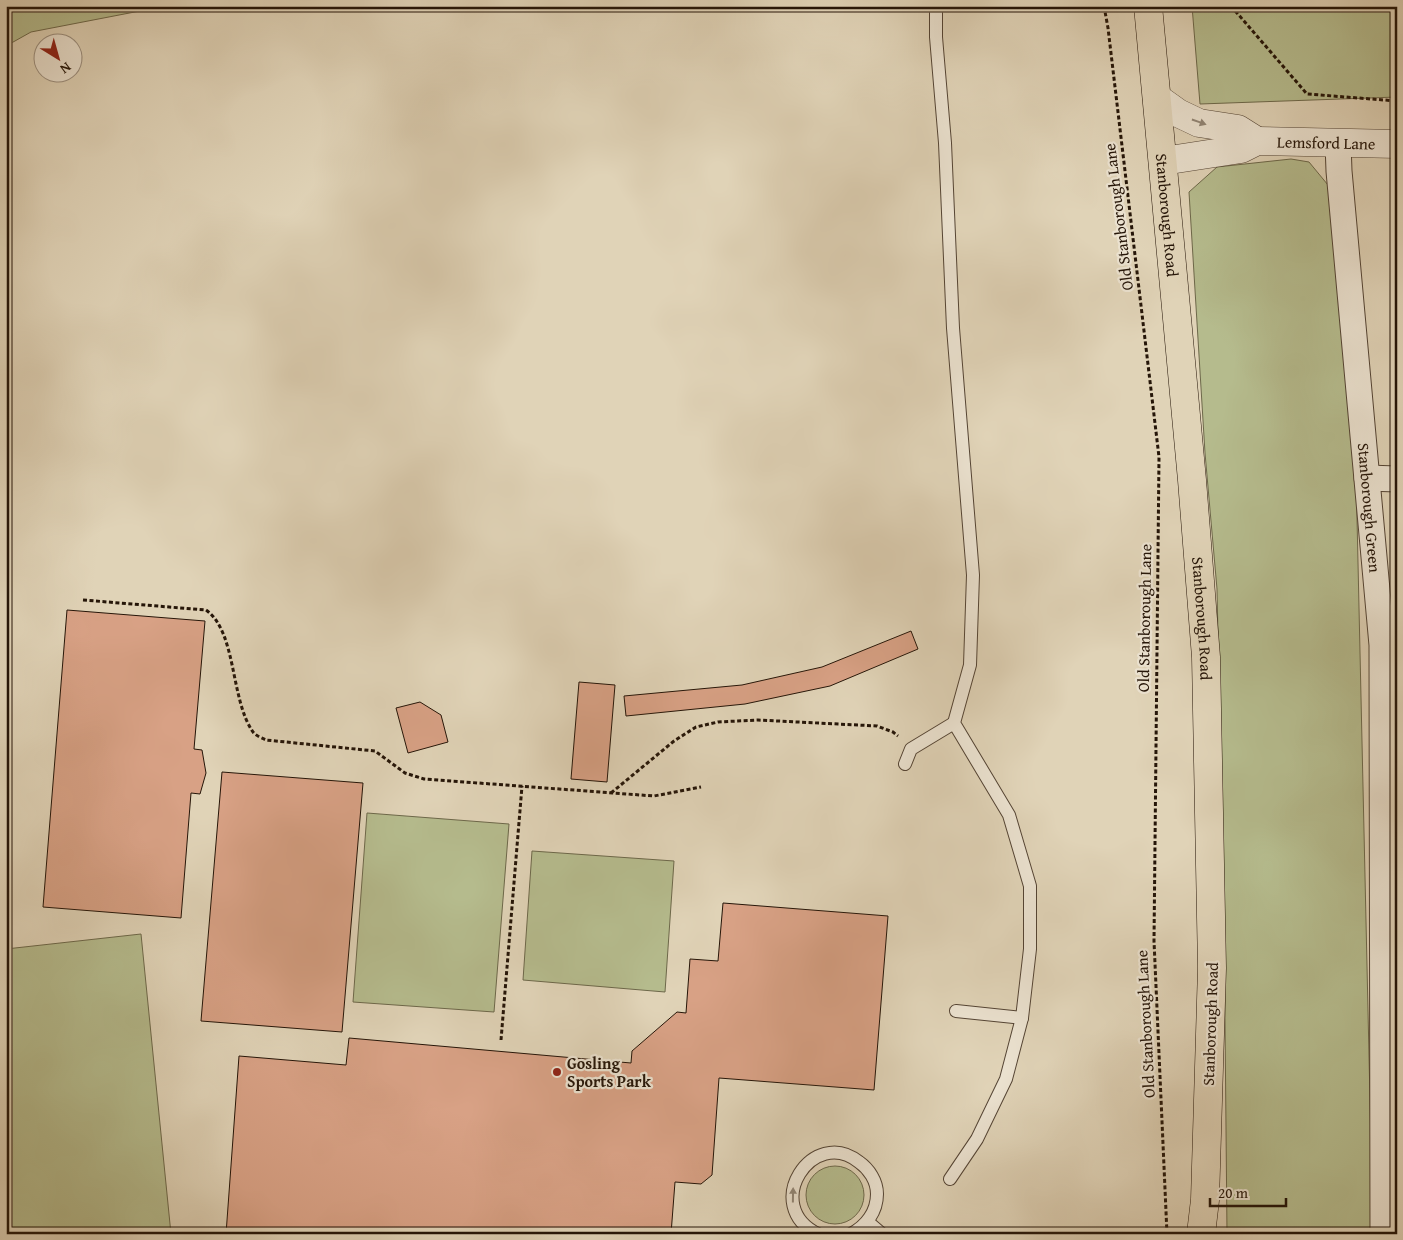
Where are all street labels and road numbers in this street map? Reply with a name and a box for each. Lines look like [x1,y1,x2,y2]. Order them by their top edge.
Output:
street label: Lemsford Lane [1277,129,1376,156]
street label: Old Stanborough Lane [1097,142,1139,292]
street label: Stanborough Road [1150,152,1185,278]
street label: Stanborough Green [1352,442,1387,573]
street label: Old Stanborough Lane [1131,544,1157,692]
street label: Stanborough Road [1186,556,1218,681]
street label: Old Stanborough Lane [1129,949,1161,1099]
street label: Stanborough Road [1196,961,1224,1086]

